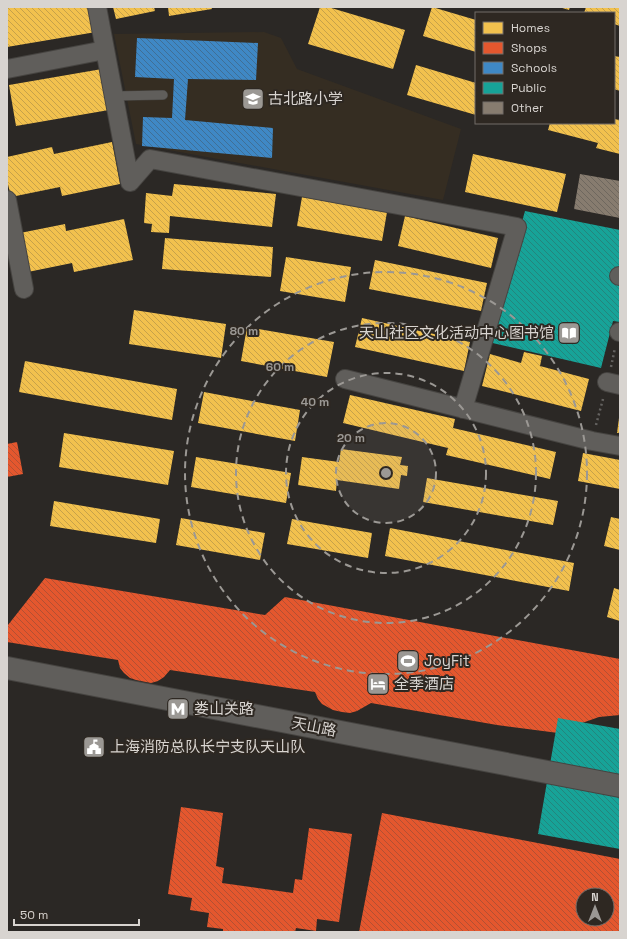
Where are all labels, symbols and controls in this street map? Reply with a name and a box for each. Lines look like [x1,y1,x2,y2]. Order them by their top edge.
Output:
legend [475,12,615,124]
text: Homes [511,20,550,36]
text: Shops [511,40,547,56]
text: Schools [511,60,557,76]
text: Public [511,80,546,96]
school or university icon: 古北路小学 [240,86,266,112]
place label: 古北路小学 [268,89,343,108]
text: Other [511,100,544,116]
library icon: 天山社区文化活动中心图书馆 [556,320,582,346]
text: 80 m [230,323,258,339]
place label: 天山社区文化活动中心图书馆 [359,323,554,342]
text: 60 m [266,359,294,375]
text: 40 m [301,394,329,410]
text: 20 m [337,430,365,446]
centre of rings [379,466,393,480]
sports icon: JoyFit [395,648,421,674]
place label: JoyFit [424,651,470,670]
hotel icon: 全季酒店 [365,671,391,697]
place label: 全季酒店 [394,674,454,693]
metro station icon: 娄山关路 [165,696,191,722]
place label: 娄山关路 [194,699,254,718]
street label: 天山路 [290,713,338,740]
public building icon: 上海消防总队长宁支队天山队 [81,734,107,760]
place label: 上海消防总队长宁支队天山队 [110,737,305,756]
north arrow [575,887,615,927]
text: N [591,890,599,904]
scale bar [14,901,139,927]
text: 50 m [20,907,48,923]

